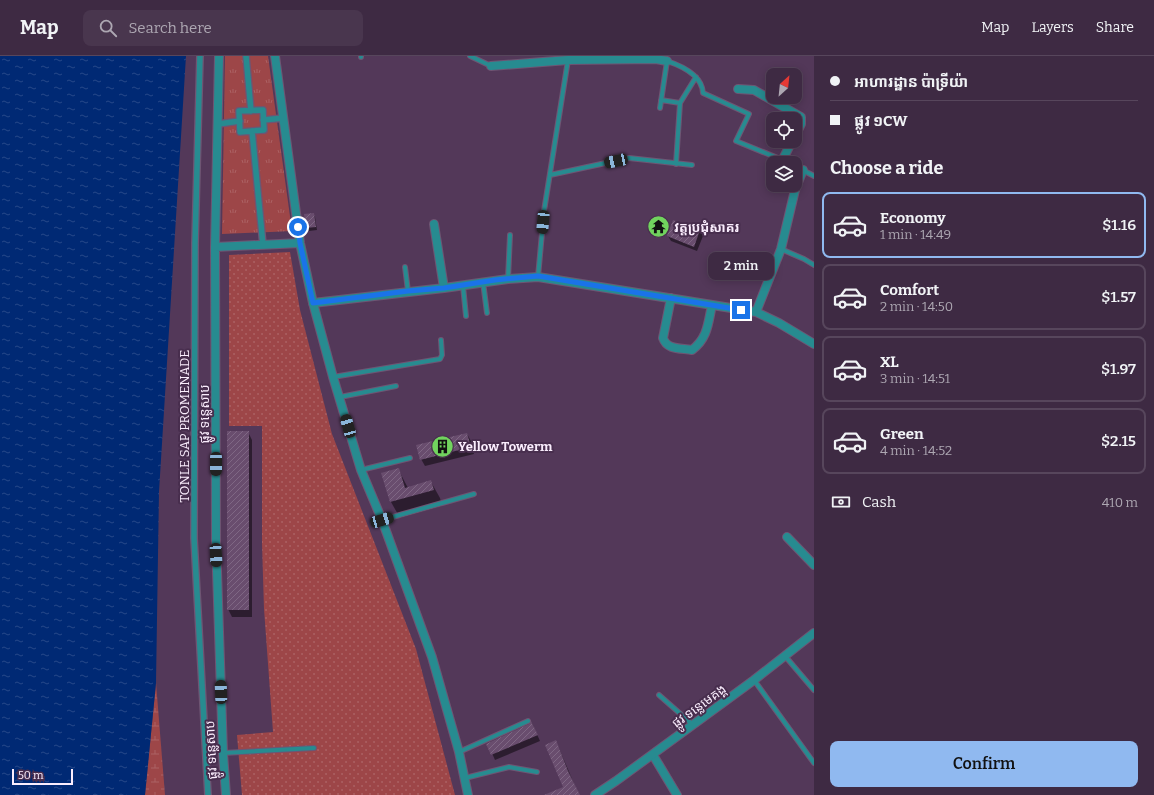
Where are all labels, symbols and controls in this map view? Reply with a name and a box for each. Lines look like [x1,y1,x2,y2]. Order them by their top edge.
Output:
search box [83,10,363,46]
text: Map [20,16,59,39]
icon: search [97,17,119,39]
text: Search here [129,19,212,37]
text: Map [981,19,1009,36]
text: Layers [1031,19,1074,36]
text: Share [1096,19,1134,36]
north arrow [766,68,802,104]
map controls [766,68,802,192]
text: អាហារដ្ឋាន ប៉ាទ្រីយ៉ា [854,73,968,91]
button: locate [766,112,802,148]
text: ផ្លូវ ១CW [854,112,908,130]
car [603,153,629,169]
button: layers [766,156,802,192]
text: Choose a ride [830,157,943,179]
icon: car [832,207,868,243]
text: Economy [880,209,946,227]
car [536,210,550,234]
temple icon: វត្តប្រជុំសាគរ [645,214,671,240]
text: $1.16 [1102,216,1136,234]
route start [289,218,307,236]
place label: វត្តប្រជុំសាគរ [674,220,740,236]
text: 1 min · 14:49 [880,227,951,242]
callout: 2 min [708,252,774,280]
text: 2 min [724,258,758,273]
icon: car [832,279,868,315]
text: Comfort [880,281,939,299]
text: $1.57 [1101,288,1136,306]
text: 2 min · 14:50 [880,299,953,314]
route end [732,301,750,319]
street label: TONLE SAP PROMENADE [177,350,192,502]
icon: car [832,351,868,387]
text: XL [880,353,899,371]
text: $1.97 [1101,360,1136,378]
text: 3 min · 14:51 [880,371,950,386]
street label: ផ្លូវ ទន្លេសាប [197,385,215,443]
car [339,413,357,439]
icon: car [832,423,868,459]
text: Green [880,425,924,443]
text: $2.15 [1101,432,1136,450]
building icon: Yellow Towerm [430,433,456,459]
place label: Yellow Towerm [458,439,553,454]
text: 4 min · 14:52 [880,443,952,458]
car [210,452,222,476]
icon: cash [830,491,852,513]
text: Cash [862,493,896,511]
text: 410 m [1102,495,1138,510]
car [369,511,395,529]
car [209,543,223,567]
car [215,680,227,704]
street label: ផ្លូវ ទន្លេមេគង្គ [669,681,731,734]
street label: ផ្លូវ ទន្លេសាប [202,720,224,780]
button: Confirm [830,741,1138,787]
scale bar [12,767,73,786]
text: 50 m [18,769,44,782]

